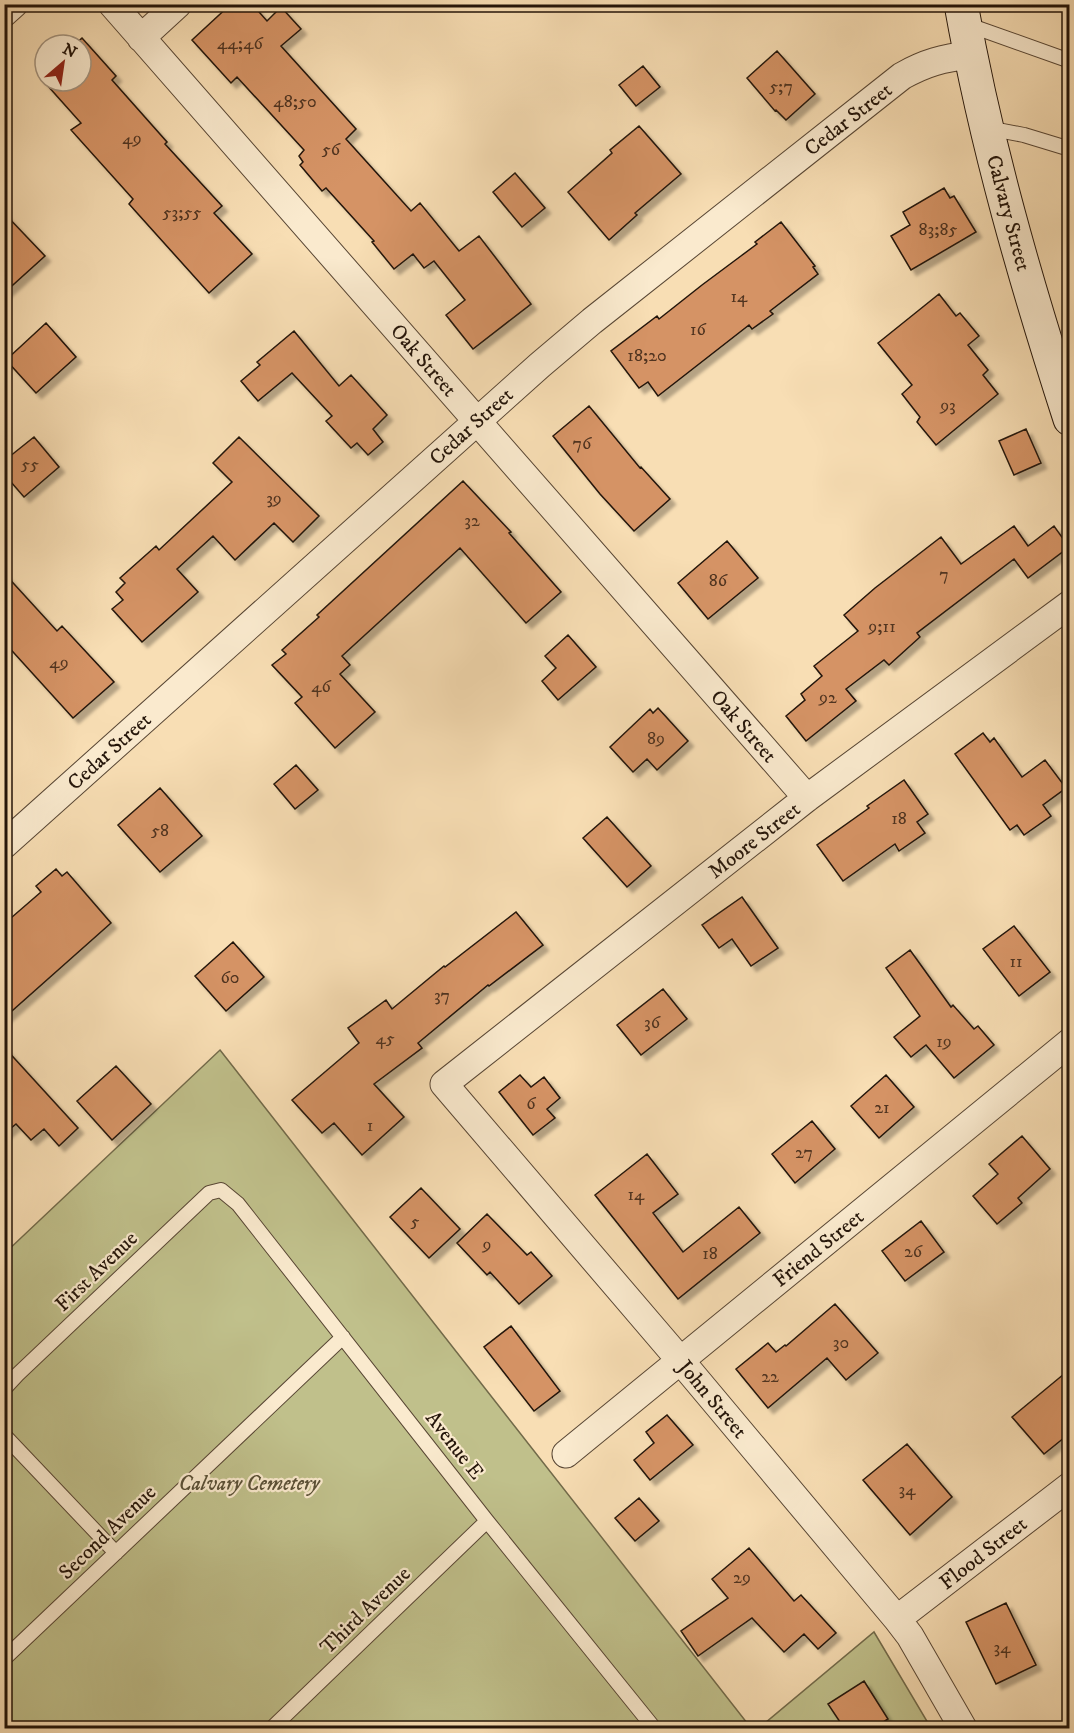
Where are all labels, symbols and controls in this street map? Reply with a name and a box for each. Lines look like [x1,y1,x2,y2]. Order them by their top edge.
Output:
north arrow [33,33,93,93]
house number: 44;46 [217,33,264,55]
text: N [59,39,80,63]
house number: 5;7 [769,76,793,98]
street label: Cedar Street [800,77,898,162]
house number: 48;50 [273,91,317,113]
house number: 49 [122,128,142,150]
house number: 56 [322,139,341,161]
street label: Calvary Street [980,152,1036,274]
house number: 53;55 [163,202,201,224]
house number: 83;85 [919,219,958,241]
house number: 14 [731,286,748,308]
street label: Oak Street [384,319,462,403]
house number: 16 [690,319,707,341]
house number: 18;20 [627,345,667,367]
street label: Cedar Street [424,382,519,471]
house number: 93 [939,395,956,417]
house number: 76 [573,433,592,455]
house number: 55 [21,454,39,476]
house number: 39 [266,488,282,510]
house number: 32 [464,510,480,532]
house number: 7 [939,564,949,586]
house number: 86 [709,570,728,592]
house number: 9;11 [867,616,896,638]
house number: 49 [49,652,69,674]
house number: 46 [311,676,331,698]
street label: Oak Street [704,685,782,769]
house number: 92 [818,687,837,709]
street label: Cedar Street [62,707,157,796]
house number: 89 [647,728,665,750]
street label: Moore Street [703,797,806,885]
house number: 18 [891,808,907,830]
house number: 58 [151,820,169,842]
house number: 11 [1009,951,1023,973]
house number: 60 [220,967,240,989]
house number: 37 [434,985,450,1007]
house number: 36 [644,1012,661,1034]
house number: 45 [375,1028,395,1050]
house number: 19 [936,1031,952,1053]
house number: 6 [526,1093,536,1115]
house number: 21 [874,1097,890,1119]
house number: 1 [367,1115,373,1137]
house number: 27 [795,1142,813,1164]
house number: 14 [628,1184,645,1206]
street label: Friend Street [768,1204,870,1293]
house number: 5 [411,1211,420,1233]
street label: First Avenue [50,1226,144,1318]
house number: 9 [482,1234,491,1256]
house number: 26 [904,1241,923,1263]
house number: 18 [702,1243,718,1265]
house number: 30 [833,1332,849,1354]
street label: John Street [671,1354,753,1444]
house number: 22 [761,1366,779,1388]
street label: Avenue E [419,1406,489,1485]
park label: Calvary Cemetery [178,1471,321,1497]
house number: 34 [898,1479,916,1501]
street label: Second Avenue [54,1480,162,1586]
street label: Flood Street [935,1511,1033,1596]
street label: Third Avenue [315,1561,417,1660]
house number: 29 [733,1567,751,1589]
house number: 34 [993,1637,1011,1659]

